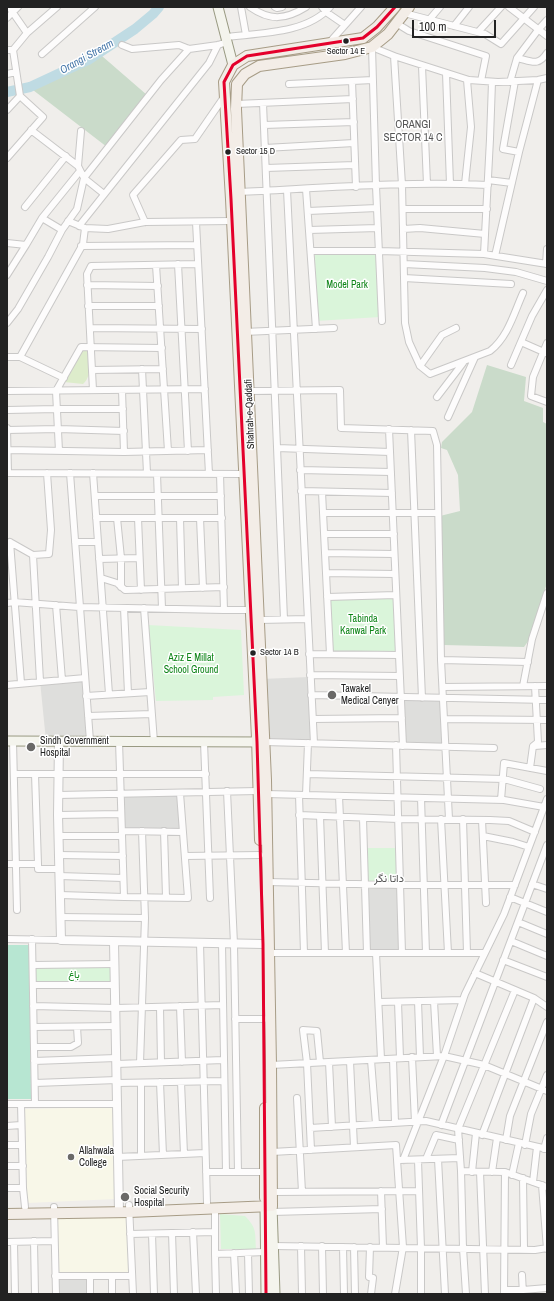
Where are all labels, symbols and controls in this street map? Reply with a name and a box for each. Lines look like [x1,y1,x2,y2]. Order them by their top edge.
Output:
scale bar [414,12,498,38]
text: 100 m [419,19,446,35]
marker: Sector 14 E [341,36,351,46]
water label: Orangi Stream [58,37,116,77]
place label: Sector 14 E [327,47,365,57]
district label: ORANGI SECTOR 14 C [378,118,448,144]
marker: Sector 15 D [223,147,233,157]
place label: Sector 15 D [236,147,275,157]
park label: Model Park [326,279,368,291]
street label: Shahrah-e-Qaddafi [243,379,257,449]
park label: Tabinda Kanwal Park [340,613,386,636]
marker: Sector 14 B [248,648,258,658]
place label: Sector 14 B [260,648,299,658]
park label: Aziz E Millat School Ground [164,652,218,676]
place label: Tawakel Medical Cenyer [341,683,398,706]
marker: Tawakel Medical Cenyer [326,689,338,701]
place label: Sindh Government Hospital [40,735,109,758]
marker: Sindh Government Hospital [25,741,37,753]
district label: داتا نگر [374,872,404,886]
park label: باغ [68,969,80,981]
place label: Allahwala College [79,1145,114,1168]
marker: Allahwala College [66,1152,76,1162]
place label: Social Security Hospital [134,1185,189,1208]
marker: Social Security Hospital [119,1191,131,1203]

